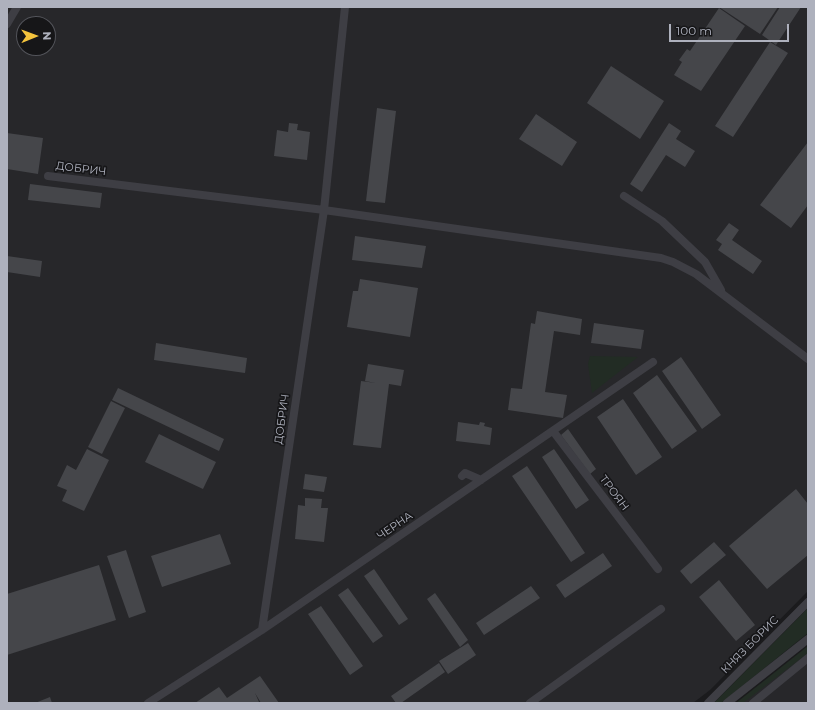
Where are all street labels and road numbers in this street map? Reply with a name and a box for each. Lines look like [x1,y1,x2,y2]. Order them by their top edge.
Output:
street label: ДОБРИЧ [55,159,107,179]
street label: ДОБРИЧ [272,393,292,445]
street label: ТРОЯН [597,473,631,513]
street label: ЧЕРНА [375,509,415,543]
street label: КНЯЗ БОРИС [718,613,782,677]

